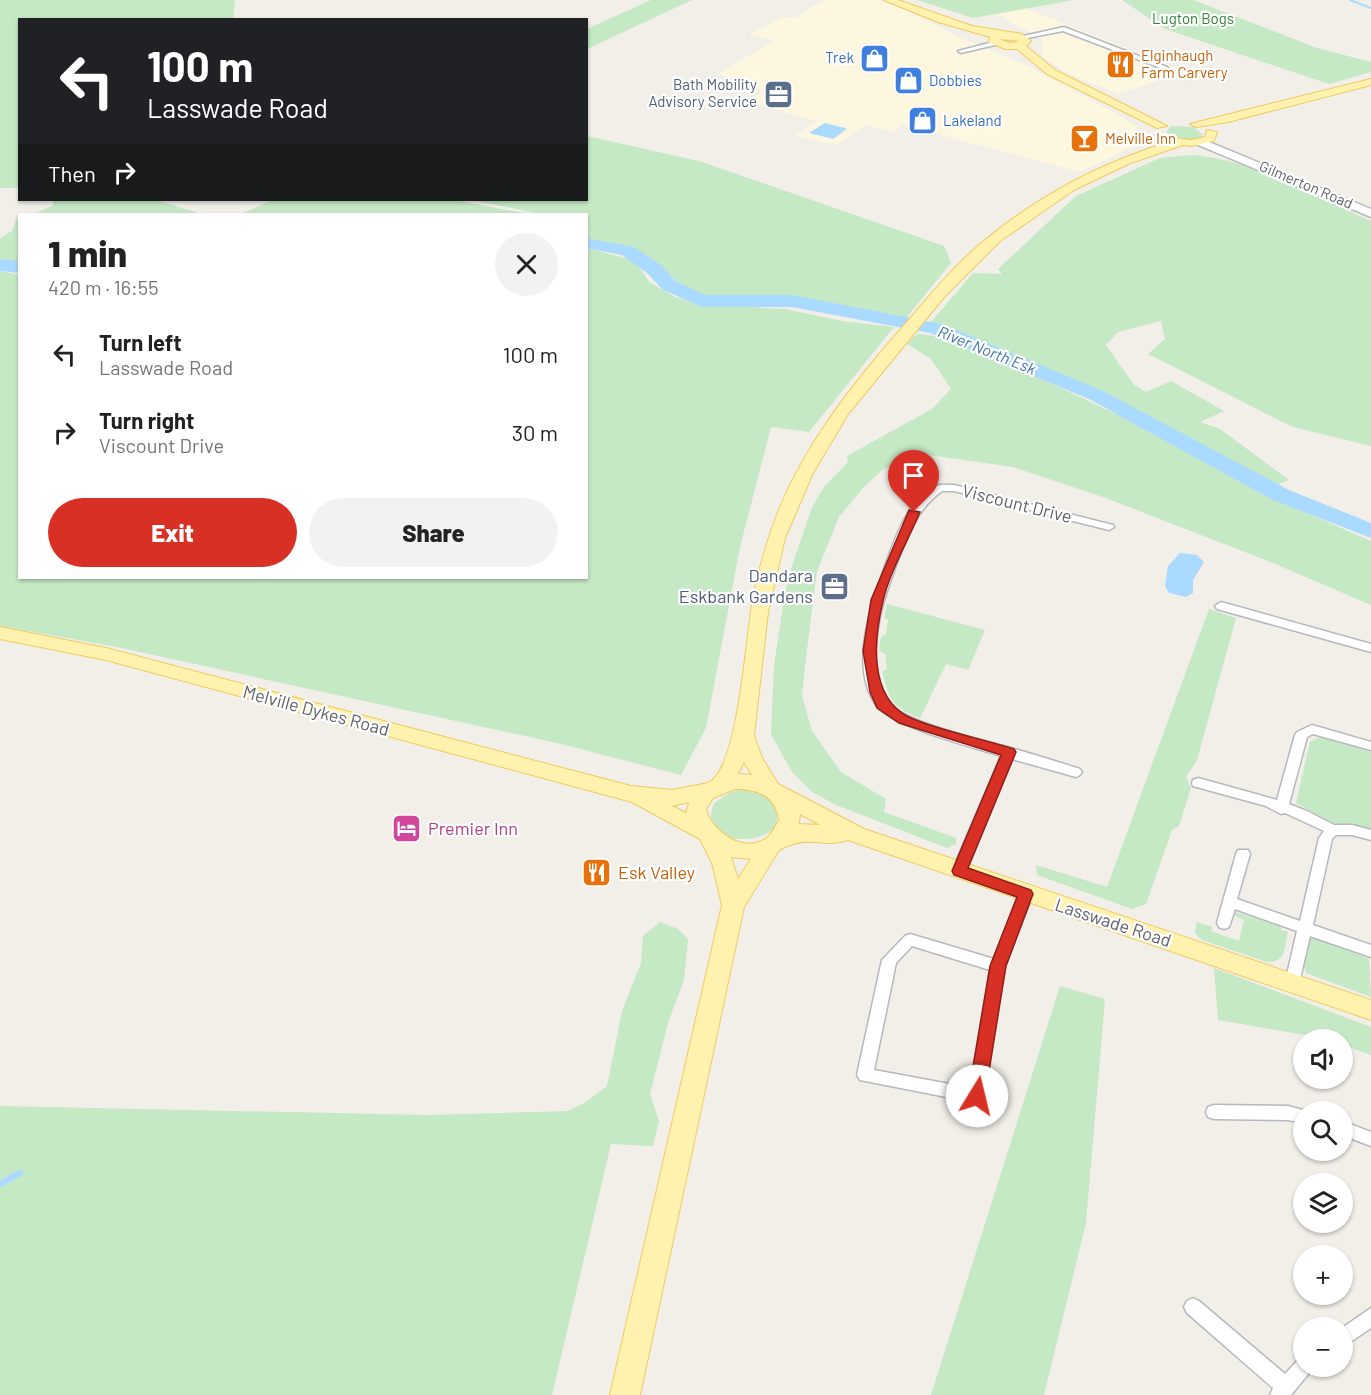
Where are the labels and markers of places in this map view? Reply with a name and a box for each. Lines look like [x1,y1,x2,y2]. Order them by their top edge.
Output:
shop icon: Trek [859,42,891,74]
place label: Elginhaugh Farm Carvery [1141,46,1228,81]
place label: Trek [825,48,854,66]
restaurant icon: Elginhaugh Farm Carvery [1104,49,1136,81]
shop icon: Dobbies [892,65,924,97]
place label: Dobbies [929,71,982,89]
place label: Bath Mobility Advisory Service [648,75,757,110]
office icon: Bath Mobility Advisory Service [762,78,794,110]
shop icon: Lakeland [906,105,938,137]
place label: Lakeland [943,111,1002,129]
bar icon: Melville Inn [1068,123,1100,155]
place label: Melville Inn [1105,129,1176,147]
pin [888,450,939,512]
place label: Dandara Eskbank Gardens [679,564,813,607]
office icon: Dandara Eskbank Gardens [818,570,850,602]
hotel icon: Premier Inn [391,813,423,845]
place label: Premier Inn [428,817,518,839]
restaurant icon: Esk Valley [581,857,613,889]
place label: Esk Valley [618,861,695,883]

